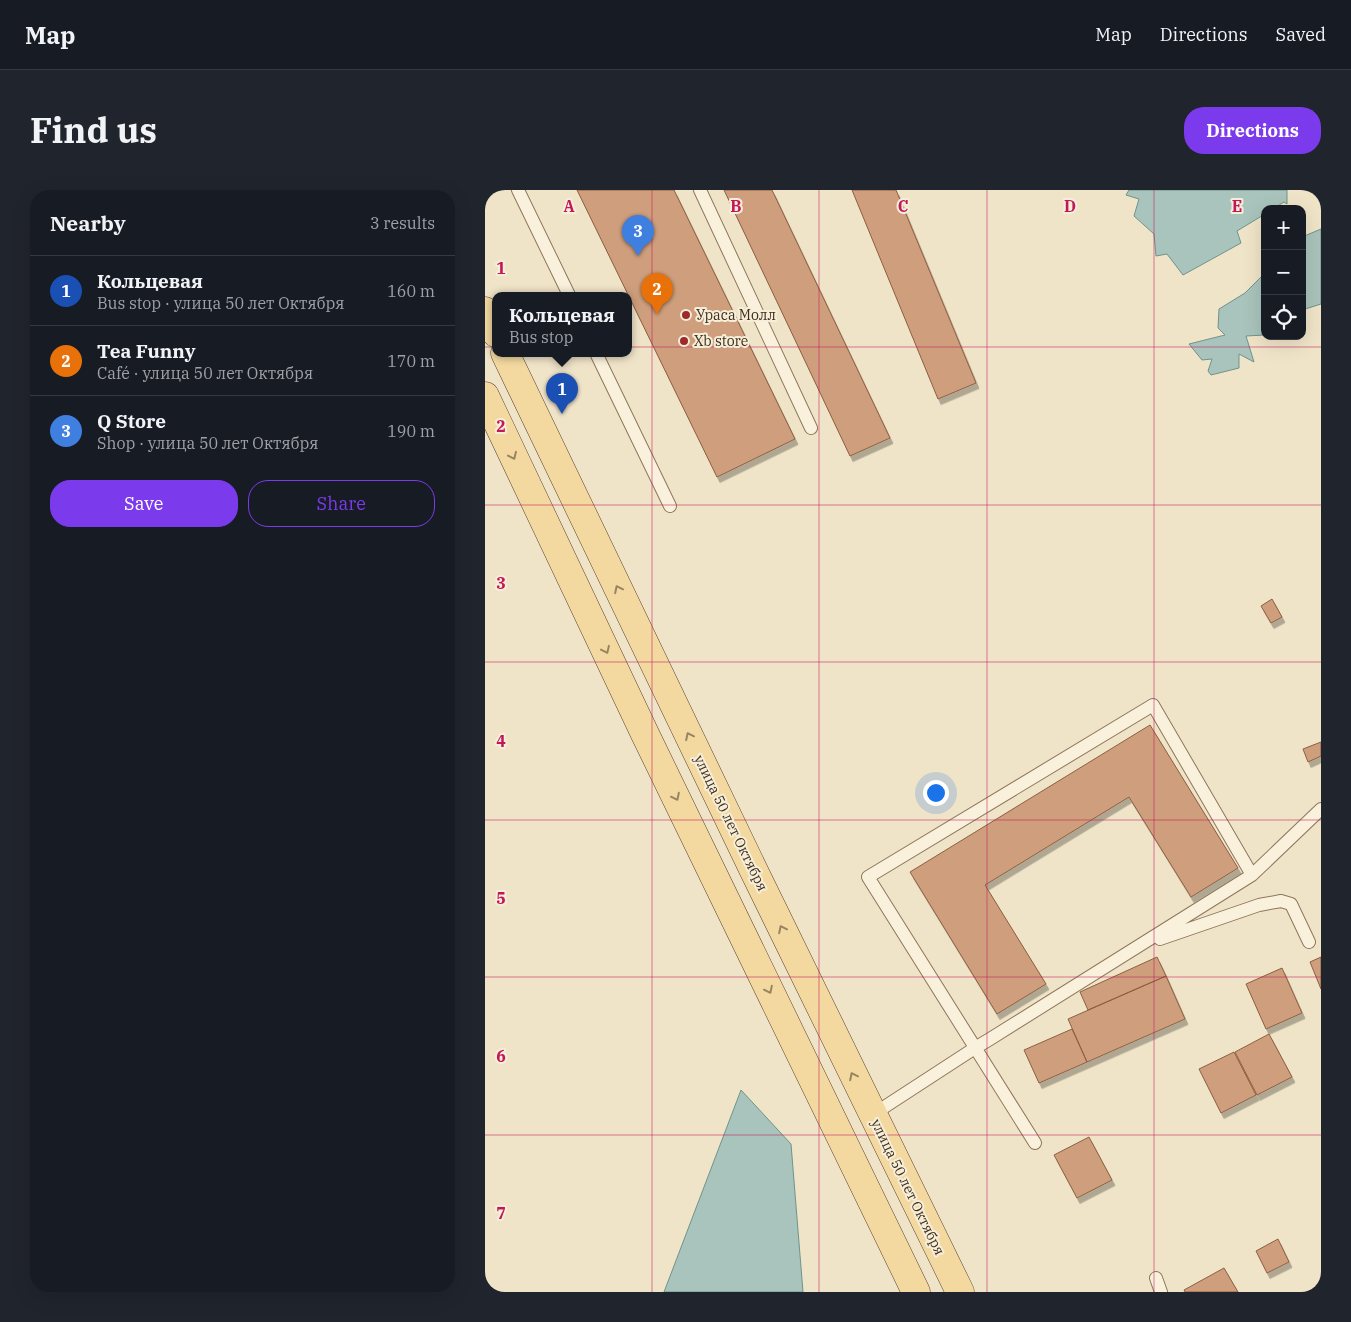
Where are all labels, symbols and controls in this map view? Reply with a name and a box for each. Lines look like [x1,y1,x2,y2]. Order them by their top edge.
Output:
text: Map [25,19,75,51]
text: Map [1095,23,1132,46]
text: Directions [1160,23,1248,46]
text: Saved [1276,23,1326,46]
text: Find us [30,107,157,153]
button: Directions [1184,107,1321,154]
text: A [563,196,575,216]
text: B [730,196,742,216]
text: C [898,196,908,216]
text: D [1064,196,1076,216]
text: E [1232,196,1242,216]
map controls [1261,205,1306,340]
button: + [1261,205,1306,250]
text: Nearby [50,209,126,237]
text: 3 results [370,213,435,233]
pin: 3 [622,215,654,256]
button: − [1261,250,1306,295]
text: 1 [496,258,506,278]
text: Кольцевая [97,269,203,293]
pin: 2 [641,273,673,314]
text: 1 [61,281,71,301]
text: 160 m [387,281,435,301]
popup [492,292,632,357]
text: Bus stop · улица 50 лет Октября [97,293,344,313]
button: locate [1261,295,1306,340]
text: Кольцевая [509,303,615,327]
place label: Ураса Молл [696,306,776,324]
marker: Ураса Молл [680,309,692,321]
text: Bus stop [509,327,573,347]
place label: Xb store [694,332,748,350]
marker: Xb store [678,335,690,347]
text: Tea Funny [97,339,196,363]
text: 2 [61,351,71,371]
text: 170 m [387,351,435,371]
text: Café · улица 50 лет Октября [97,363,313,383]
pin: 1 [546,373,578,414]
text: Q Store [97,409,166,433]
text: 2 [496,416,506,436]
text: 3 [61,421,71,441]
text: 190 m [387,421,435,441]
text: Shop · улица 50 лет Октября [97,433,319,453]
one-way arrow [507,451,518,460]
button: Save [50,480,238,527]
button: Share [248,480,435,527]
text: 3 [496,573,506,593]
one-way arrow [614,585,625,594]
one-way arrow [599,645,610,654]
text: 4 [496,731,506,751]
one-way arrow [684,732,695,741]
street label: улица 50 лет Октября [690,752,772,894]
your location [923,780,949,806]
one-way arrow [670,792,680,801]
text: 5 [496,888,506,908]
one-way arrow [778,925,788,934]
one-way arrow [763,985,774,994]
text: 6 [496,1046,506,1066]
one-way arrow [849,1072,859,1081]
street label: улица 50 лет Октября [867,1116,949,1258]
text: 7 [496,1203,506,1223]

